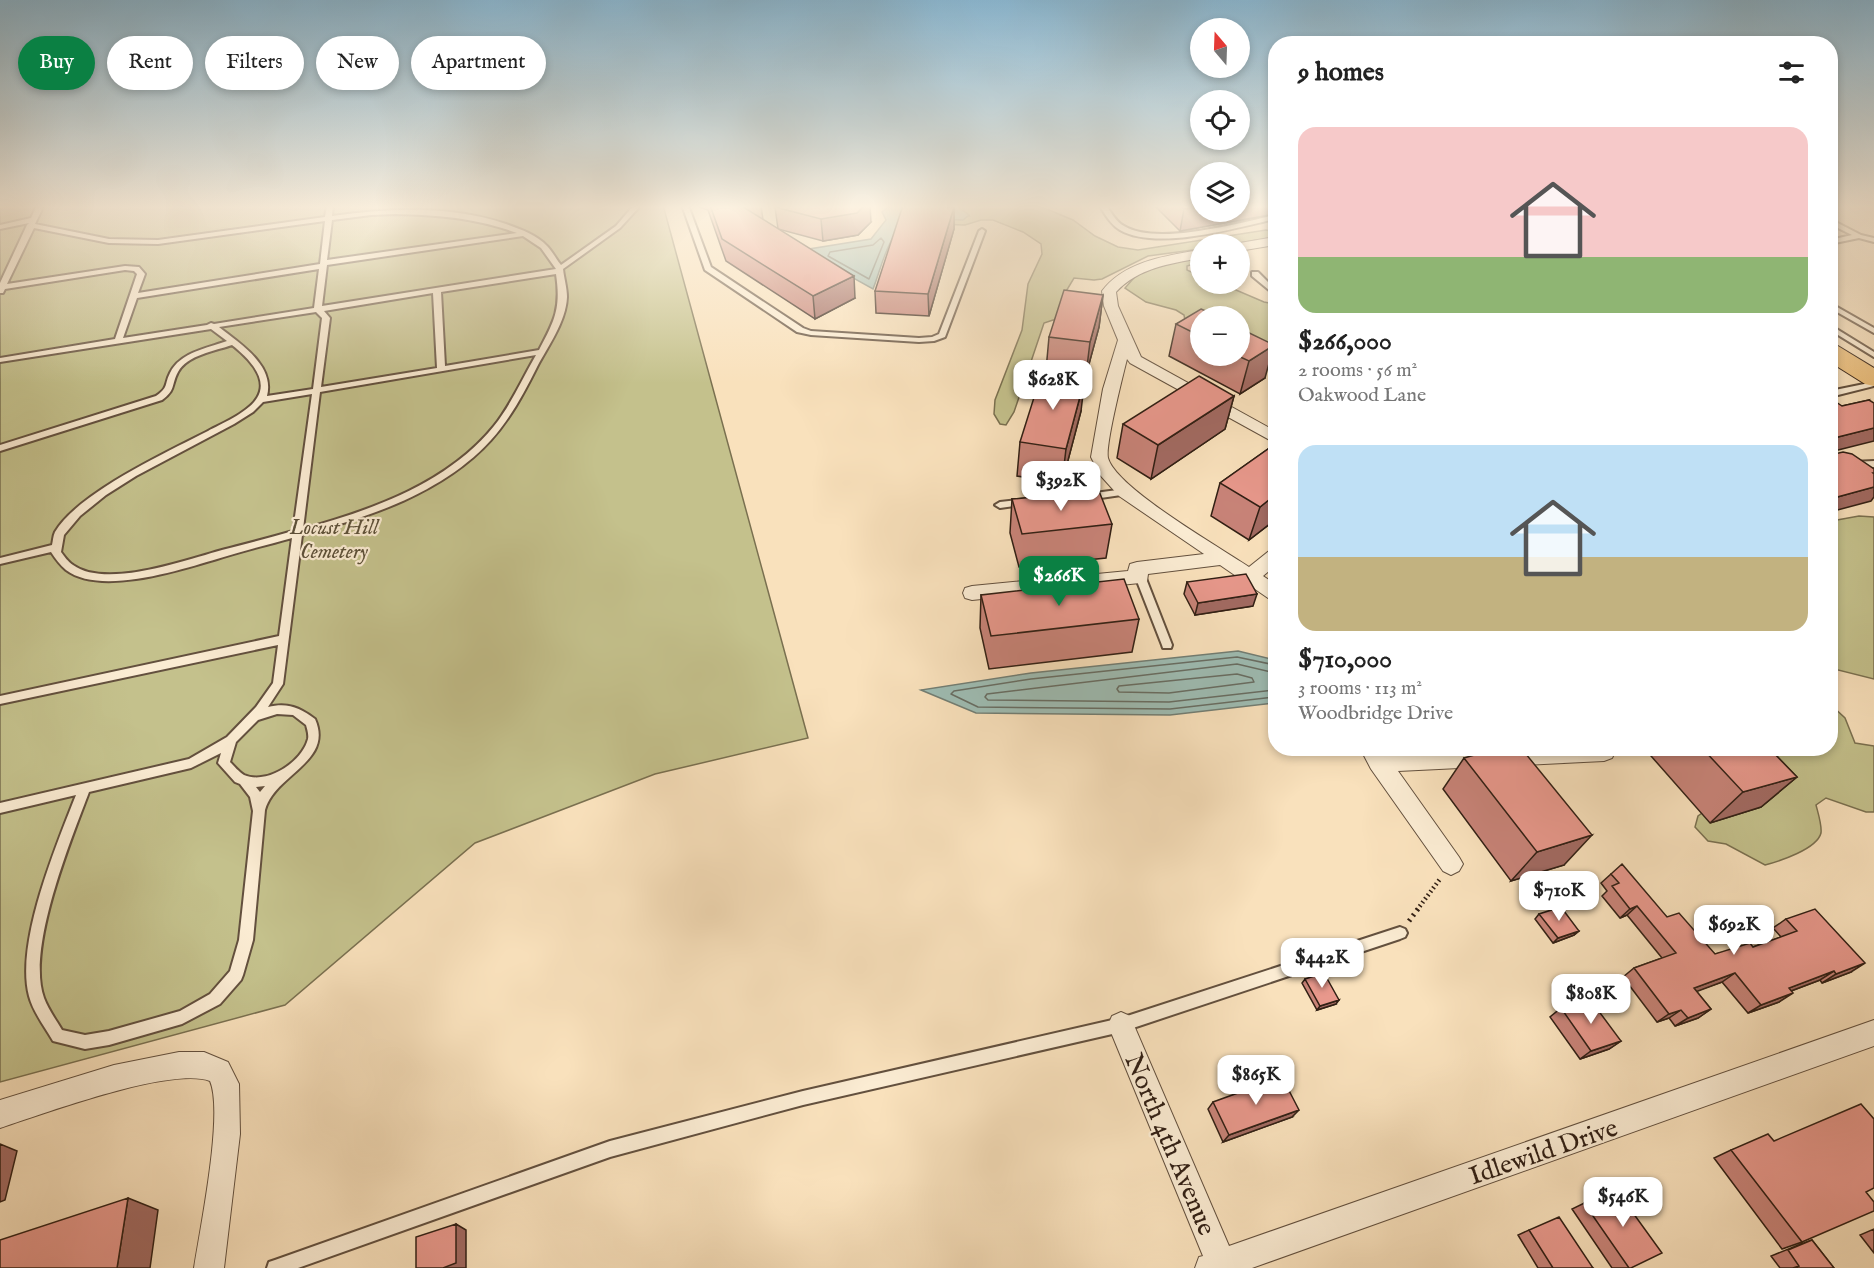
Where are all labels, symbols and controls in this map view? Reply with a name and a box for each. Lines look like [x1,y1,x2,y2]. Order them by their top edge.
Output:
north arrow [1190,18,1250,78]
map controls [1190,18,1250,366]
chip: Buy [18,36,95,90]
chip: Rent [107,36,193,90]
chip: Filters [205,36,304,90]
chip: New [316,36,399,90]
chip: Apartment [411,36,546,90]
text: 9 homes [1298,56,1384,89]
icon: filters [1775,56,1808,89]
button: locate [1190,90,1250,150]
button: layers [1190,162,1250,222]
icon: home [1499,166,1607,274]
button: + [1190,234,1250,294]
button: − [1190,306,1250,366]
text: $266,000 [1298,325,1392,358]
text: 2 rooms · 56 m² [1298,358,1417,383]
pin: $628K [1011,360,1095,411]
text: $628K [1027,367,1079,392]
text: Oakwood Lane [1298,383,1426,408]
pin: $392K [1019,461,1103,512]
text: $392K [1035,468,1087,493]
icon: home [1499,484,1607,592]
park label: Locust Hill Cemetery [289,515,380,566]
pin: $266K [1017,556,1101,607]
text: $266K [1033,563,1085,588]
text: $710,000 [1298,643,1392,676]
text: 3 rooms · 113 m² [1298,676,1422,701]
text: Woodbridge Drive [1298,701,1453,726]
pin: $710K [1517,871,1601,922]
text: $710K [1533,878,1585,903]
pin: $692K [1692,905,1776,956]
text: $692K [1708,912,1760,937]
pin: $442K [1280,938,1364,989]
text: $442K [1295,945,1349,970]
pin: $808K [1549,974,1633,1025]
text: $808K [1565,981,1617,1006]
street label: North 4th Avenue [1116,1049,1223,1241]
pin: $865K [1214,1055,1298,1106]
text: $865K [1231,1062,1281,1087]
street label: Idlewild Drive [1465,1112,1622,1193]
pin: $546K [1581,1177,1665,1228]
text: $546K [1598,1184,1648,1209]

